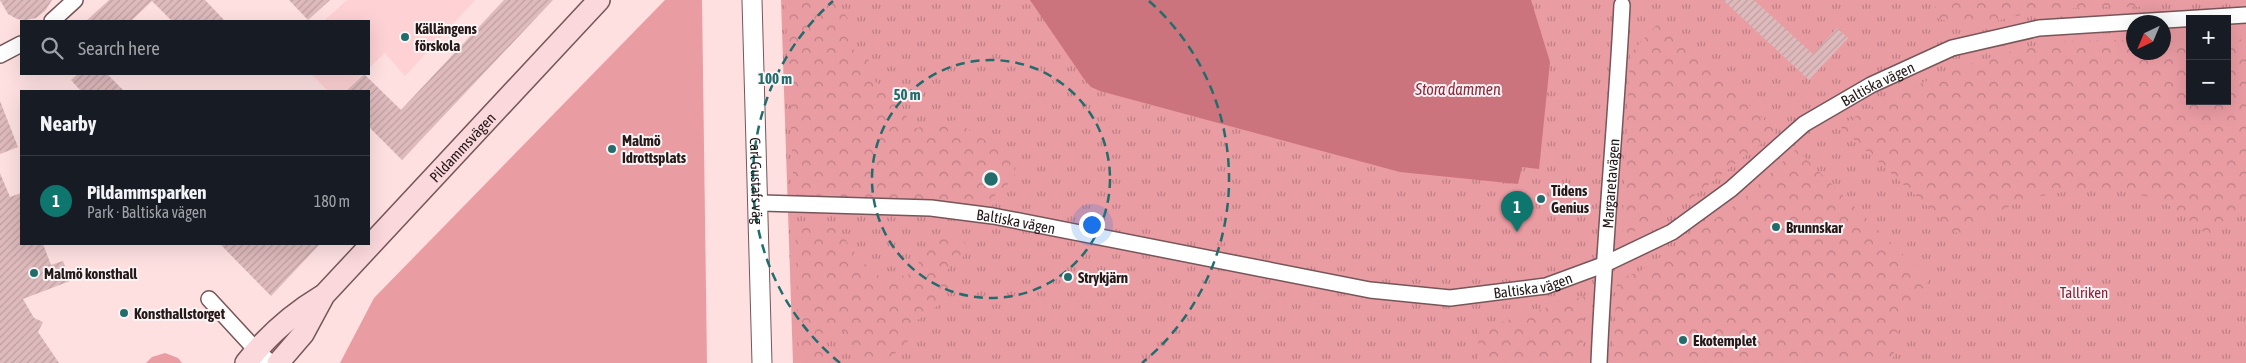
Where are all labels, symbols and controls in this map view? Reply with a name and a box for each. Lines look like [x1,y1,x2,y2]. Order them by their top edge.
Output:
north arrow [2126,15,2171,60]
map controls [2186,15,2231,105]
button: + [2186,15,2231,60]
search box [20,20,370,75]
place label: Källängens förskola [414,20,477,54]
marker: Källängens förskola [399,31,411,43]
icon: search [38,34,66,62]
text: Search here [78,37,160,59]
street label: Baltiska vägen [1838,58,1917,109]
button: − [2186,60,2231,105]
text: 100 m [758,70,792,87]
water label: Stora dammen [1414,80,1501,98]
text: 50 m [894,86,921,103]
street label: Pildammsvägen [426,109,498,185]
text: Nearby [40,111,96,135]
place label: Malmö Idrottsplats [622,132,687,166]
street label: Carl Gustafs väg [747,137,767,225]
street label: Margaretavägen [1598,138,1622,229]
marker: Malmö Idrottsplats [606,143,618,155]
centre of rings [982,170,1000,188]
text: Pildammsparken [87,181,207,203]
place label: Tidens Genius [1551,182,1590,216]
pin: 1 [1501,191,1533,232]
text: 1 [52,192,60,210]
text: 180 m [314,192,350,210]
marker: Tidens Genius [1535,193,1547,205]
text: Park · Baltiska vägen [87,203,207,221]
street label: Baltiska vägen [975,205,1057,237]
your location [1079,212,1105,238]
place label: Brunnskar [1786,219,1843,236]
marker: Brunnskar [1770,221,1782,233]
place label: Malmö konsthall [44,265,138,282]
marker: Malmö konsthall [28,267,40,279]
place label: Strykjärn [1078,269,1128,286]
street label: Baltiska vägen [1492,269,1574,301]
marker: Strykjärn [1062,271,1074,283]
park label: Tallriken [2060,284,2108,301]
place label: Konsthallstorget [134,305,226,322]
marker: Konsthallstorget [118,307,130,319]
place label: Ekotemplet [1693,332,1757,349]
marker: Ekotemplet [1677,334,1689,346]

